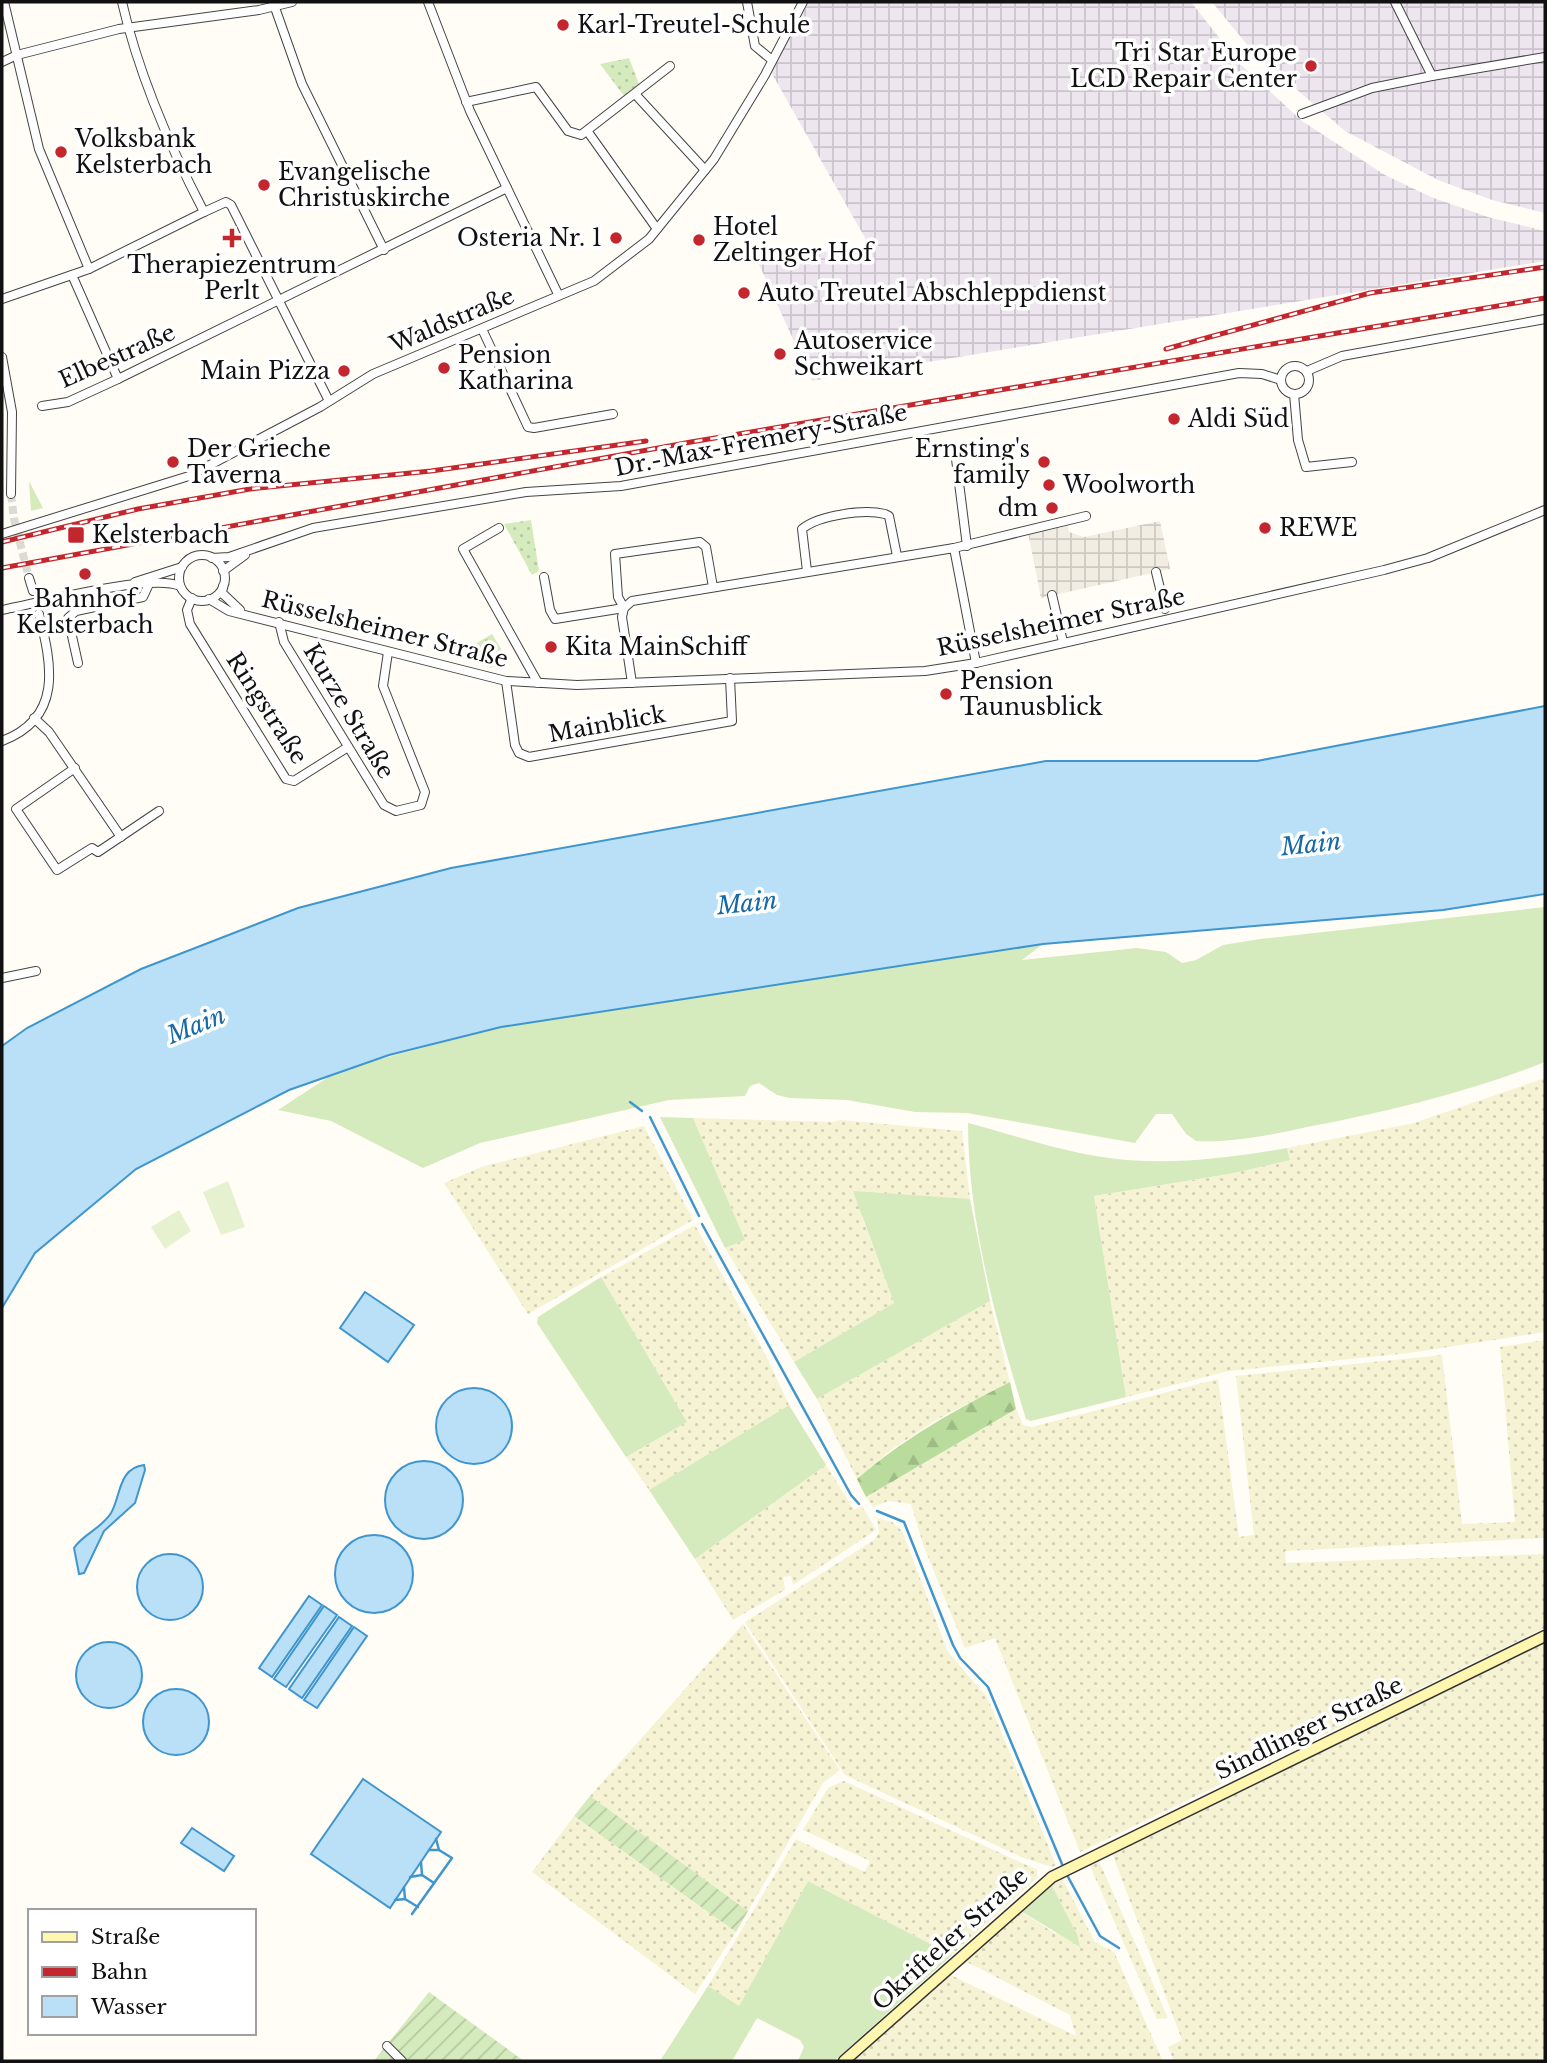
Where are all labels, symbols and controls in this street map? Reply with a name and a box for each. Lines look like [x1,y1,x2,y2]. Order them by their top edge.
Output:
place label: Karl-Treutel-Schule [577,11,810,39]
marker: Karl-Treutel-Schule [555,17,571,33]
place label: Tri Star Europe LCD Repair Center [1070,39,1297,93]
marker: Tri Star Europe LCD Repair Center [1303,58,1319,74]
place label: Volksbank Kelsterbach [74,125,212,179]
marker: Volksbank Kelsterbach [53,144,69,160]
place label: Evangelische Christuskirche [278,158,450,212]
marker: Evangelische Christuskirche [256,177,272,193]
place label: Hotel Zeltinger Hof [713,213,875,267]
place label: Osteria Nr. 1 [457,224,602,252]
marker: Therapiezentrum Perlt [222,228,242,248]
marker: Osteria Nr. 1 [608,230,624,246]
marker: Hotel Zeltinger Hof [691,232,707,248]
place label: Therapiezentrum Perlt [127,251,337,305]
place label: Auto Treutel Abschleppdienst [757,279,1107,307]
street label: Waldstraße [385,281,518,359]
marker: Auto Treutel Abschleppdienst [736,285,752,301]
street label: Elbestraße [55,318,179,394]
place label: Autoservice Schweikart [793,327,933,381]
place label: Pension Katharina [458,341,574,395]
marker: Autoservice Schweikart [772,346,788,362]
place label: Main Pizza [200,357,330,385]
marker: Pension Katharina [436,360,452,376]
marker: Main Pizza [336,363,352,379]
street label: Dr.-Max-Fremery-Straße [612,398,910,482]
place label: Aldi Süd [1187,405,1289,433]
marker: Aldi Süd [1166,411,1182,427]
place label: Der Grieche Taverna [187,435,331,489]
place label: Ernsting's family [915,435,1030,489]
marker: Der Grieche Taverna [165,454,181,470]
marker: Ernsting's family [1036,454,1052,470]
place label: Woolworth [1062,471,1196,499]
marker: Woolworth [1041,477,1057,493]
place label: dm [998,494,1038,522]
marker: dm [1044,500,1060,516]
place label: REWE [1279,514,1358,542]
marker: REWE [1257,520,1273,536]
place label: Kelsterbach [92,521,229,549]
marker: Kelsterbach [66,525,86,545]
marker: Bahnhof Kelsterbach [77,566,93,582]
street label: Rüsselsheimer Straße [934,582,1188,662]
place label: Bahnhof Kelsterbach [16,585,154,639]
street label: Rüsselsheimer Straße [259,585,511,673]
place label: Kita MainSchiff [565,633,751,661]
street label: Kurze Straße [298,638,400,784]
marker: Kita MainSchiff [543,639,559,655]
street label: Ringstraße [221,647,313,769]
place label: Pension Taunusblick [960,667,1104,721]
marker: Pension Taunusblick [938,686,954,702]
street label: Mainblick [546,700,669,748]
water label: Main [1278,826,1343,862]
water label: Main [714,885,779,921]
water label: Main [162,1000,230,1050]
street label: Sindlinger Straße [1211,1670,1407,1786]
street label: Okrifteler Straße [867,1862,1033,2016]
legend [28,1909,256,2035]
text: Straße [91,1924,160,1950]
text: Bahn [91,1959,148,1985]
text: Wasser [90,1994,167,2020]

